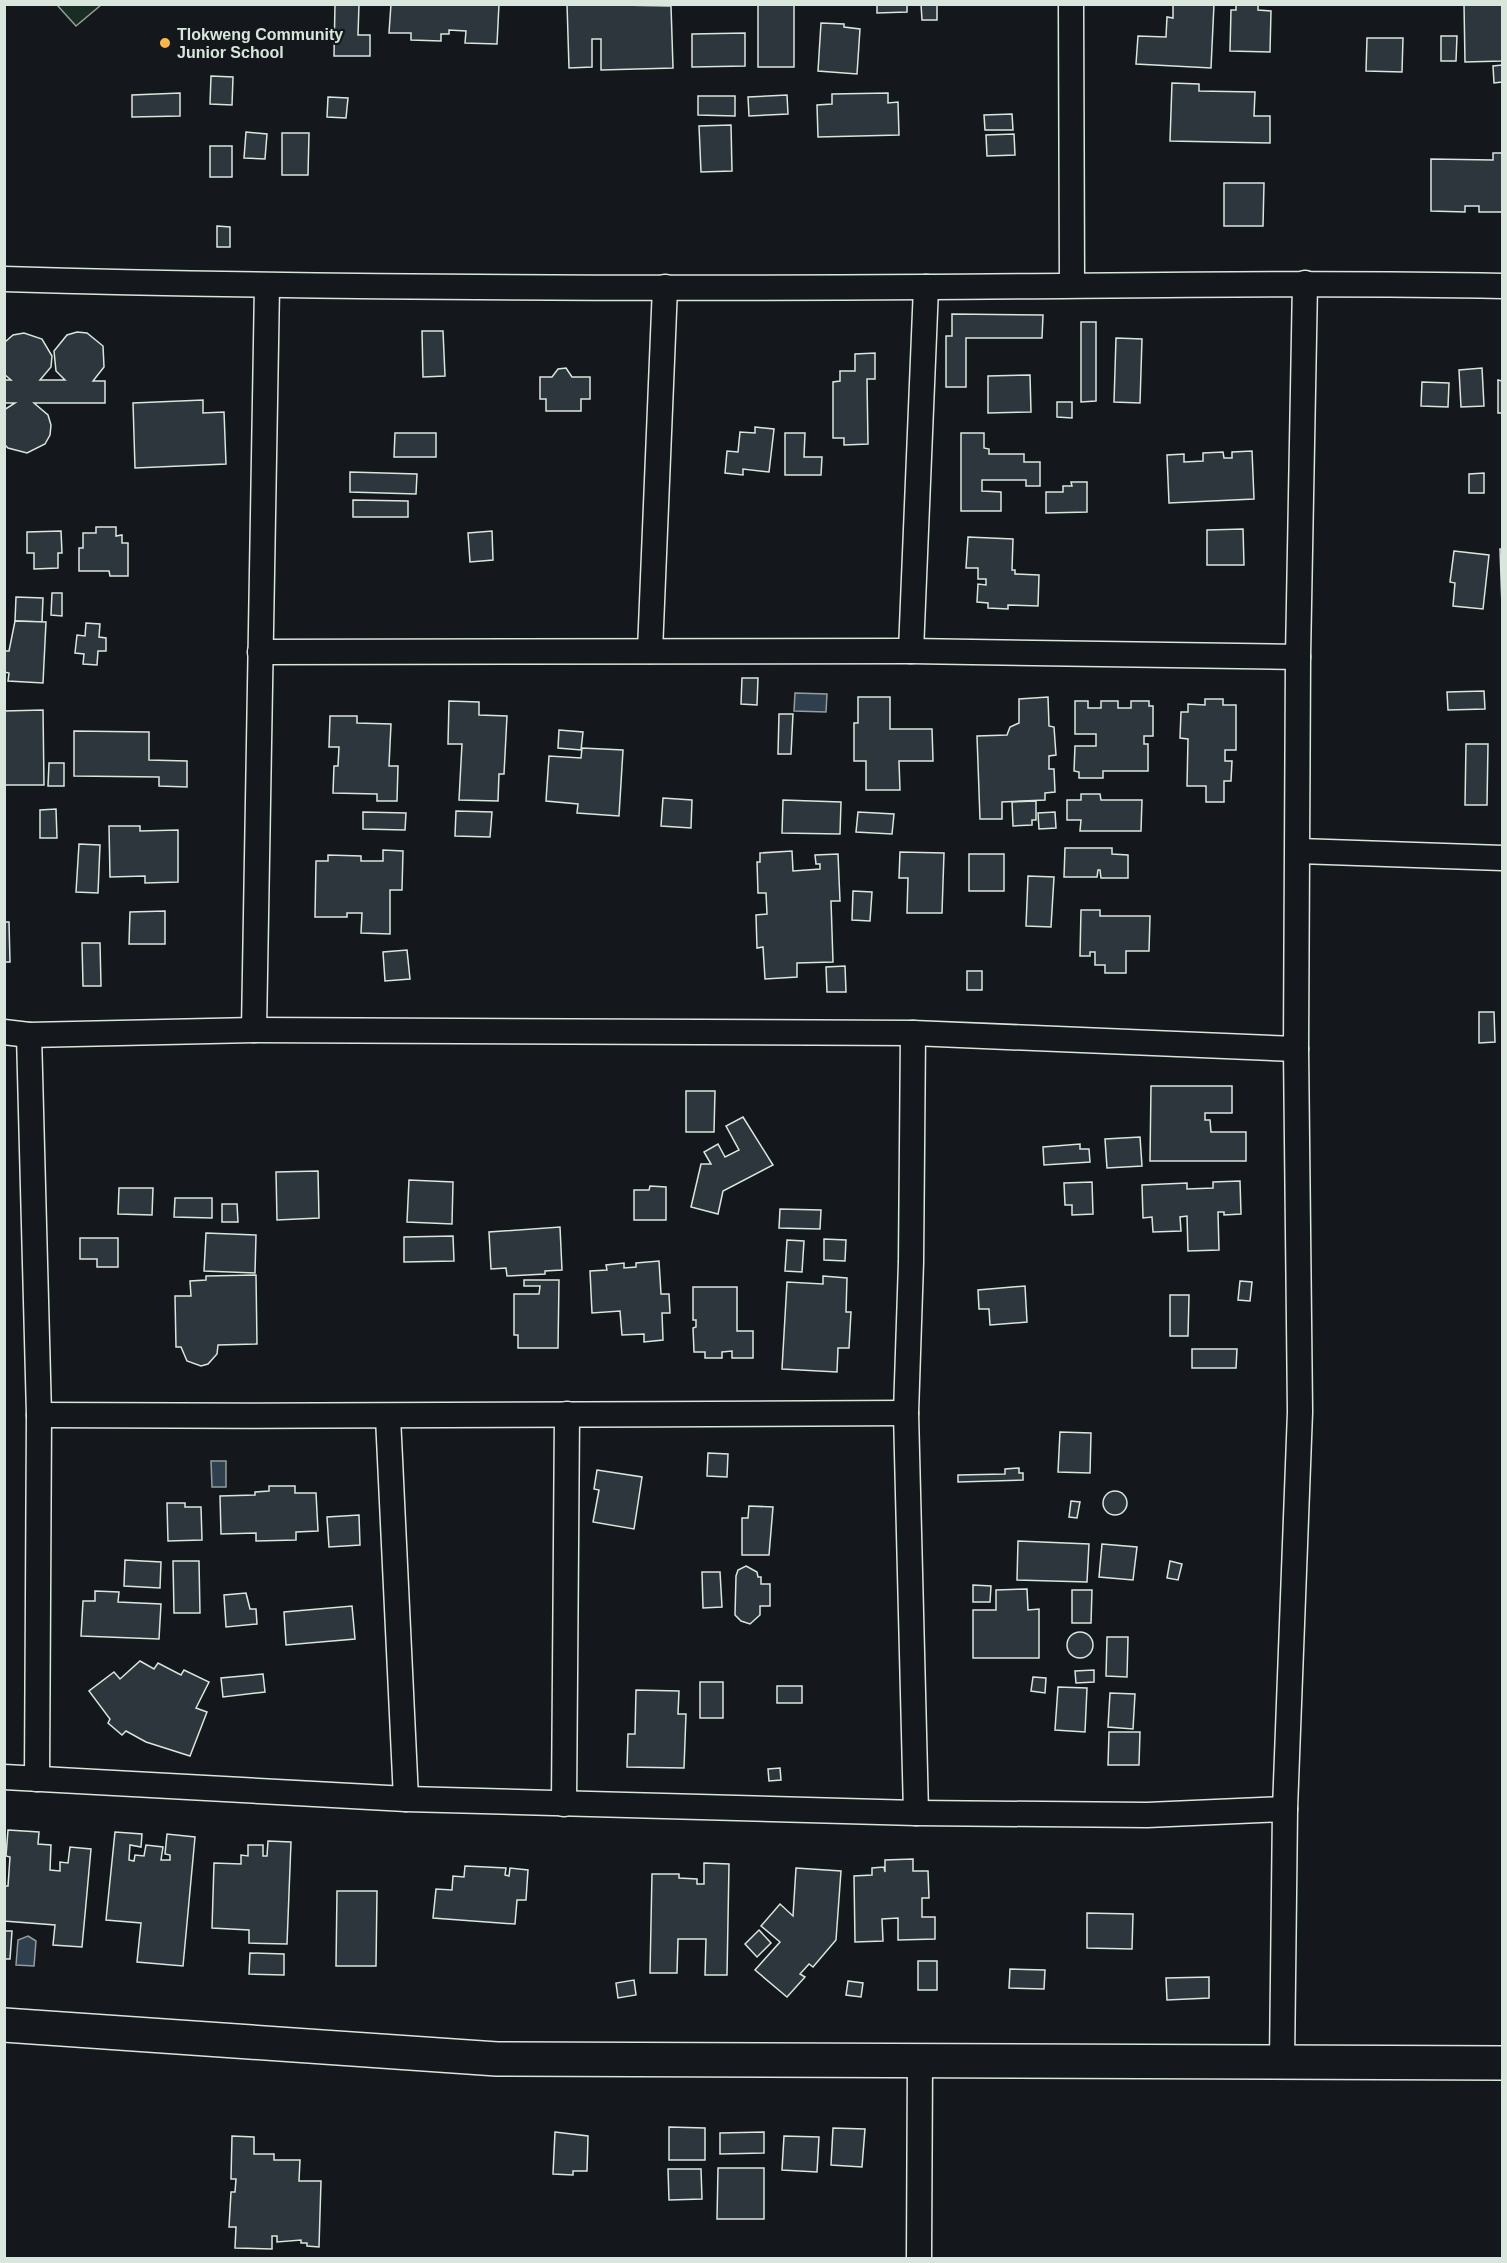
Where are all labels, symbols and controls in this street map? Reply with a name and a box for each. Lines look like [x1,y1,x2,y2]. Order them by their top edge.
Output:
place label: Tlokweng Community Junior School [177,26,343,61]
marker: Tlokweng Community Junior School [158,36,172,50]

